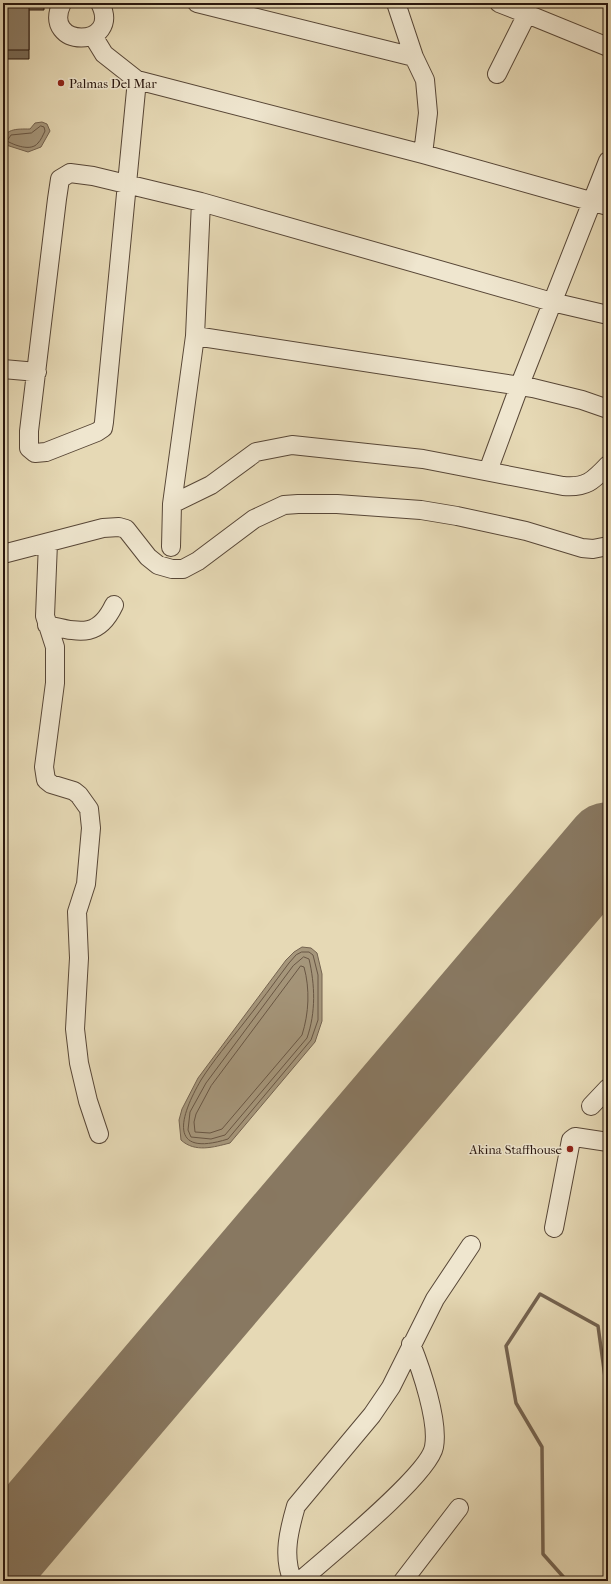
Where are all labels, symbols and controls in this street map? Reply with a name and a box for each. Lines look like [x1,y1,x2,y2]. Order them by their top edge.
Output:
place label: Palmas Del Mar [69,76,157,91]
marker: Palmas Del Mar [56,78,66,88]
place label: Akina Staffhouse [468,1142,563,1157]
marker: Akina Staffhouse [565,1144,575,1154]

